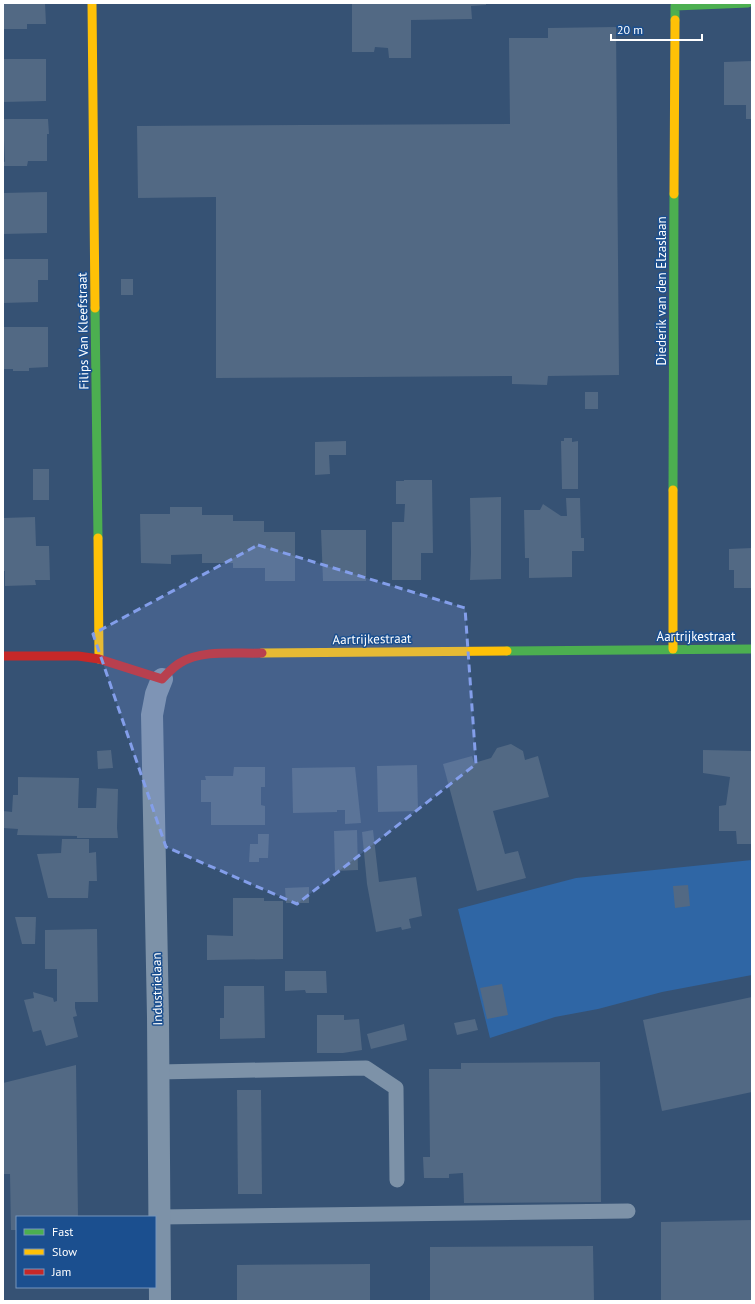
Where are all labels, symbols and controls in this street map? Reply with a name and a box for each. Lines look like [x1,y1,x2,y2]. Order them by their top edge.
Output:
scale bar [611,16,702,42]
text: 20 m [617,22,643,37]
street label: Diederik van den Elzaslaan [653,217,670,366]
street label: Filips Van Kleefstraat [73,272,93,390]
street label: Aartrijkestraat [657,628,736,645]
street label: Aartrijkestraat [332,630,412,648]
street label: Industrielaan [148,952,166,1026]
legend [16,1216,156,1288]
text: Fast [52,1224,73,1239]
text: Slow [52,1244,77,1259]
text: Jam [51,1264,71,1279]

